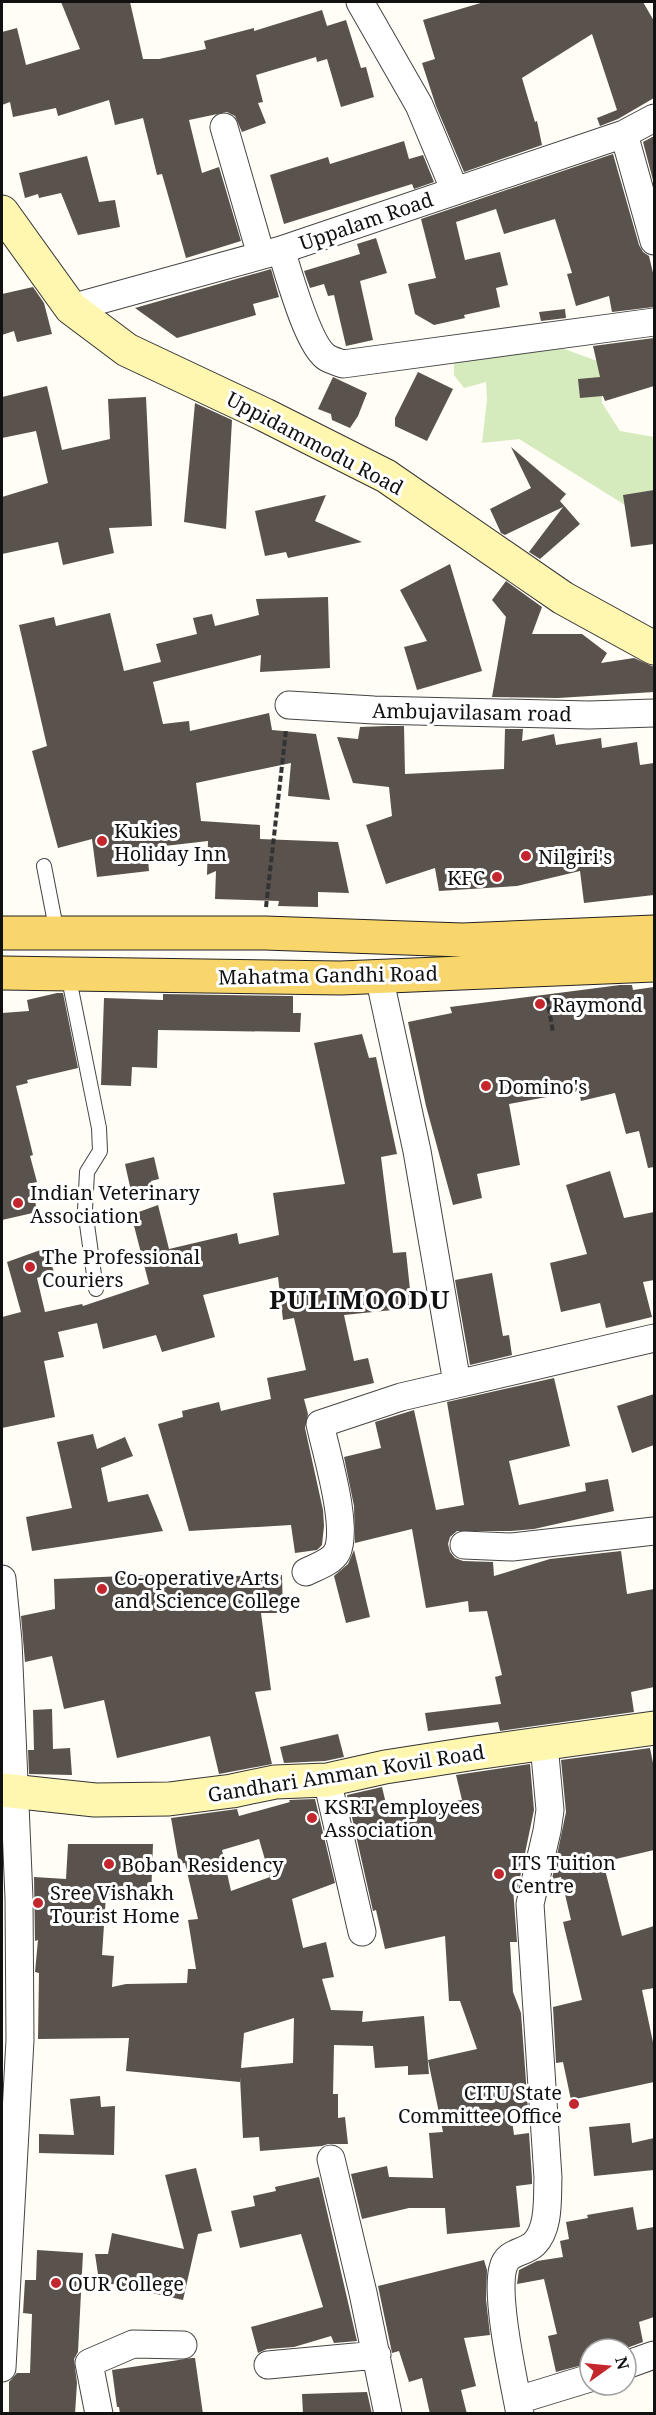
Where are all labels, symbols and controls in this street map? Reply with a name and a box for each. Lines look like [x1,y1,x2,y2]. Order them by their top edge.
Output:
street label: Uppalam Road [295,185,437,257]
street label: Uppidammodu Road [222,385,408,501]
street label: Ambujavilasam road [372,697,572,727]
place label: Kukies Holiday Inn [114,817,227,867]
marker: Kukies Holiday Inn [95,834,109,848]
place label: Nilgiri's [538,843,612,870]
marker: Nilgiri's [519,849,533,863]
place label: KFC [447,864,485,891]
marker: KFC [490,870,504,884]
street label: Mahatma Gandhi Road [218,960,438,990]
place label: Raymond [552,991,643,1018]
marker: Raymond [533,997,547,1011]
place label: Domino's [498,1073,587,1100]
marker: Domino's [479,1079,493,1093]
place label: Indian Veterinary Association [30,1179,200,1229]
marker: Indian Veterinary Association [11,1196,25,1210]
place label: The Professional Couriers [42,1243,200,1293]
marker: The Professional Couriers [23,1260,37,1274]
district label: PULIMOODU [269,1281,451,1317]
place label: Co-operative Arts and Science College [114,1564,300,1614]
marker: Co-operative Arts and Science College [95,1582,109,1596]
street label: Gandhari Amman Kovil Road [206,1738,486,1808]
place label: KSRT employees Association [324,1793,480,1843]
marker: KSRT employees Association [305,1811,319,1825]
place label: ITS Tuition Centre [511,1849,616,1899]
place label: Boban Residency [121,1851,284,1878]
marker: Boban Residency [102,1857,116,1871]
marker: ITS Tuition Centre [492,1867,506,1881]
place label: Sree Vishakh Tourist Home [50,1879,180,1929]
marker: Sree Vishakh Tourist Home [31,1896,45,1910]
place label: CITU State Committee Office [398,2079,562,2129]
marker: CITU State Committee Office [567,2097,581,2111]
place label: OUR College [68,2270,184,2297]
marker: OUR College [49,2276,63,2290]
north arrow [578,2337,638,2397]
text: N [610,2354,635,2372]

